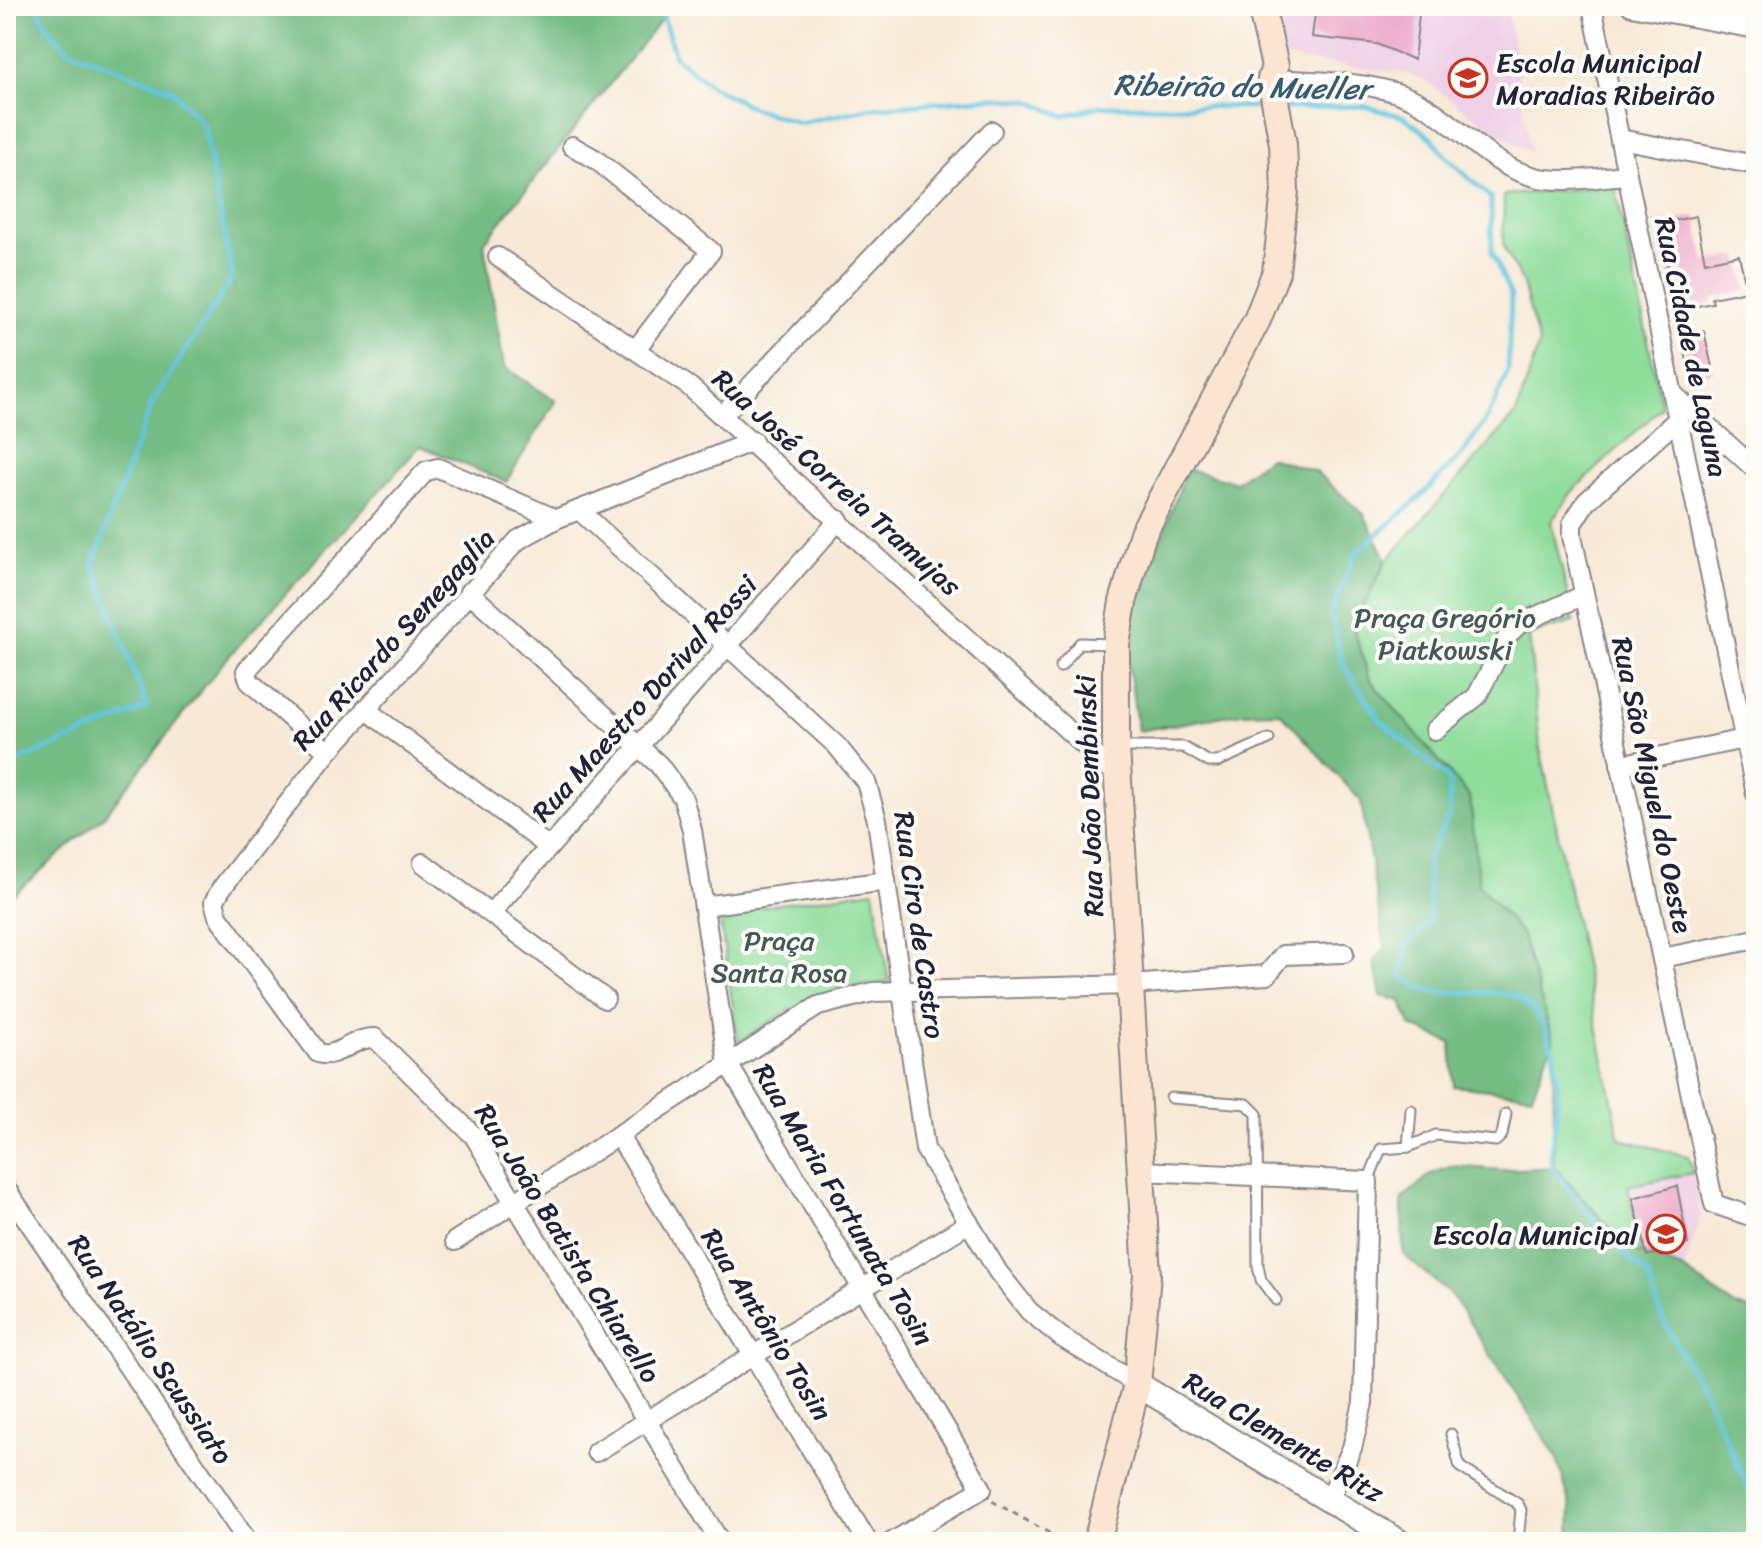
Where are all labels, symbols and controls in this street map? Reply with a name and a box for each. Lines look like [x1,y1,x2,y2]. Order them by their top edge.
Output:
place label: Escola Municipal Moradias Ribeirão [1496,38,1715,119]
school or university icon: Escola Municipal Moradias Ribeirão [1447,57,1489,99]
water label: Ribeirão do Mueller [1113,58,1376,116]
street label: Rua Cidade de Laguna [1640,213,1743,482]
street label: Rua José Correia Tramujas [700,356,973,609]
street label: Rua Ricardo Senegaglia [279,516,507,762]
street label: Rua Maestro Dorival Rossi [519,562,771,834]
park label: Praça Gregório Piatkowski [1354,593,1536,674]
street label: Rua São Miguel do Oeste [1597,632,1708,938]
street label: Rua João Dembinski [1061,673,1118,918]
street label: Rua Ciro de Castro [879,808,960,1042]
park label: Praça Santa Rosa [711,916,847,997]
street label: Rua Maria Fortunata Tosin [739,1053,948,1355]
street label: Rua João Batista Chiarello [461,1093,674,1393]
place label: Escola Municipal [1433,1210,1639,1259]
school or university icon: Escola Municipal [1645,1213,1687,1255]
street label: Rua Antônio Tosin [687,1218,846,1431]
street label: Rua Natálio Scussiato [55,1224,246,1475]
street label: Rua Clemente Ritz [1174,1358,1394,1517]

